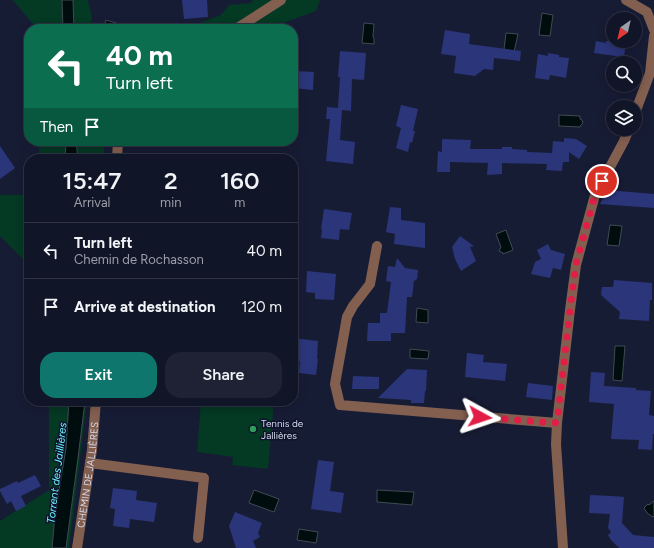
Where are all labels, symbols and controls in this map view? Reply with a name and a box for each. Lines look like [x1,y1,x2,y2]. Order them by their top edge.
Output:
north arrow [606,12,642,48]
map controls [606,12,642,136]
text: 40 m [106,38,173,72]
icon: left [40,40,92,92]
button: search [606,56,642,92]
text: Turn left [106,72,173,94]
button: layers [606,100,642,136]
icon: arrive [81,116,103,138]
text: Then [40,118,73,136]
pin [585,164,619,198]
text: 15:47 [63,166,122,195]
text: 2 [164,166,178,195]
text: 160 [220,166,259,195]
icon: arrive [591,170,613,192]
text: Arrival [74,195,110,210]
text: min [160,195,181,210]
text: m [234,195,245,210]
text: Turn left [74,234,132,252]
icon: left [40,240,62,262]
text: 40 m [247,242,282,260]
text: Chemin de Rochasson [74,252,204,267]
icon: arrive [40,296,62,318]
text: Arrive at destination [74,298,215,316]
text: 120 m [241,298,282,316]
button: Exit [40,352,157,398]
button: Share [165,352,282,398]
position arrow [459,396,501,438]
place label: Tennis de Jallières [261,417,304,442]
street label: CHEMIN DE JALLIÈRES [74,421,101,529]
water label: Torrent des Jaillières [44,422,70,524]
marker: Tennis de Jallières [248,424,258,434]

